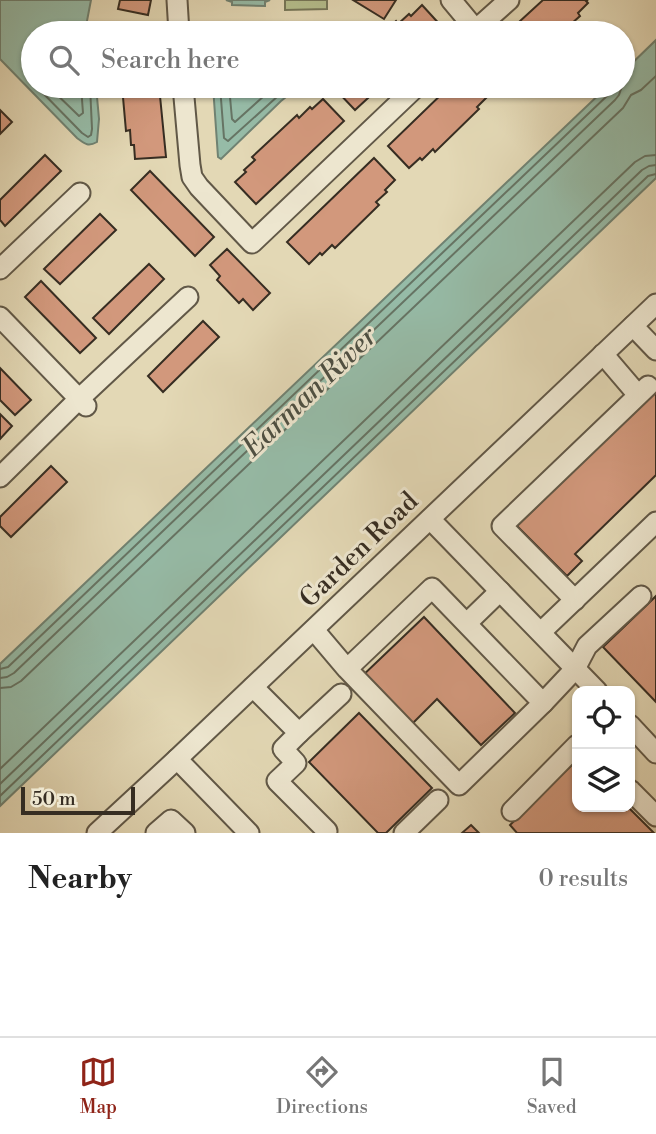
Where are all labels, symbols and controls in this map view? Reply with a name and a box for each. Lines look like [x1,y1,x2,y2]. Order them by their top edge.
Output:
search box [21,21,635,98]
icon: search [45,41,83,79]
text: Search here [101,44,240,76]
water label: Earman River [234,318,385,466]
street label: Garden Road [293,485,425,614]
map controls [572,686,635,812]
button: locate [572,686,635,749]
button: layers [572,749,635,812]
scale bar [21,784,135,816]
text: 50 m [32,787,76,811]
text: Nearby [28,860,132,898]
text: 0 results [538,865,628,893]
tab: Map [79,1053,117,1119]
tab: Directions [276,1053,368,1119]
tab: Saved [527,1053,577,1119]

